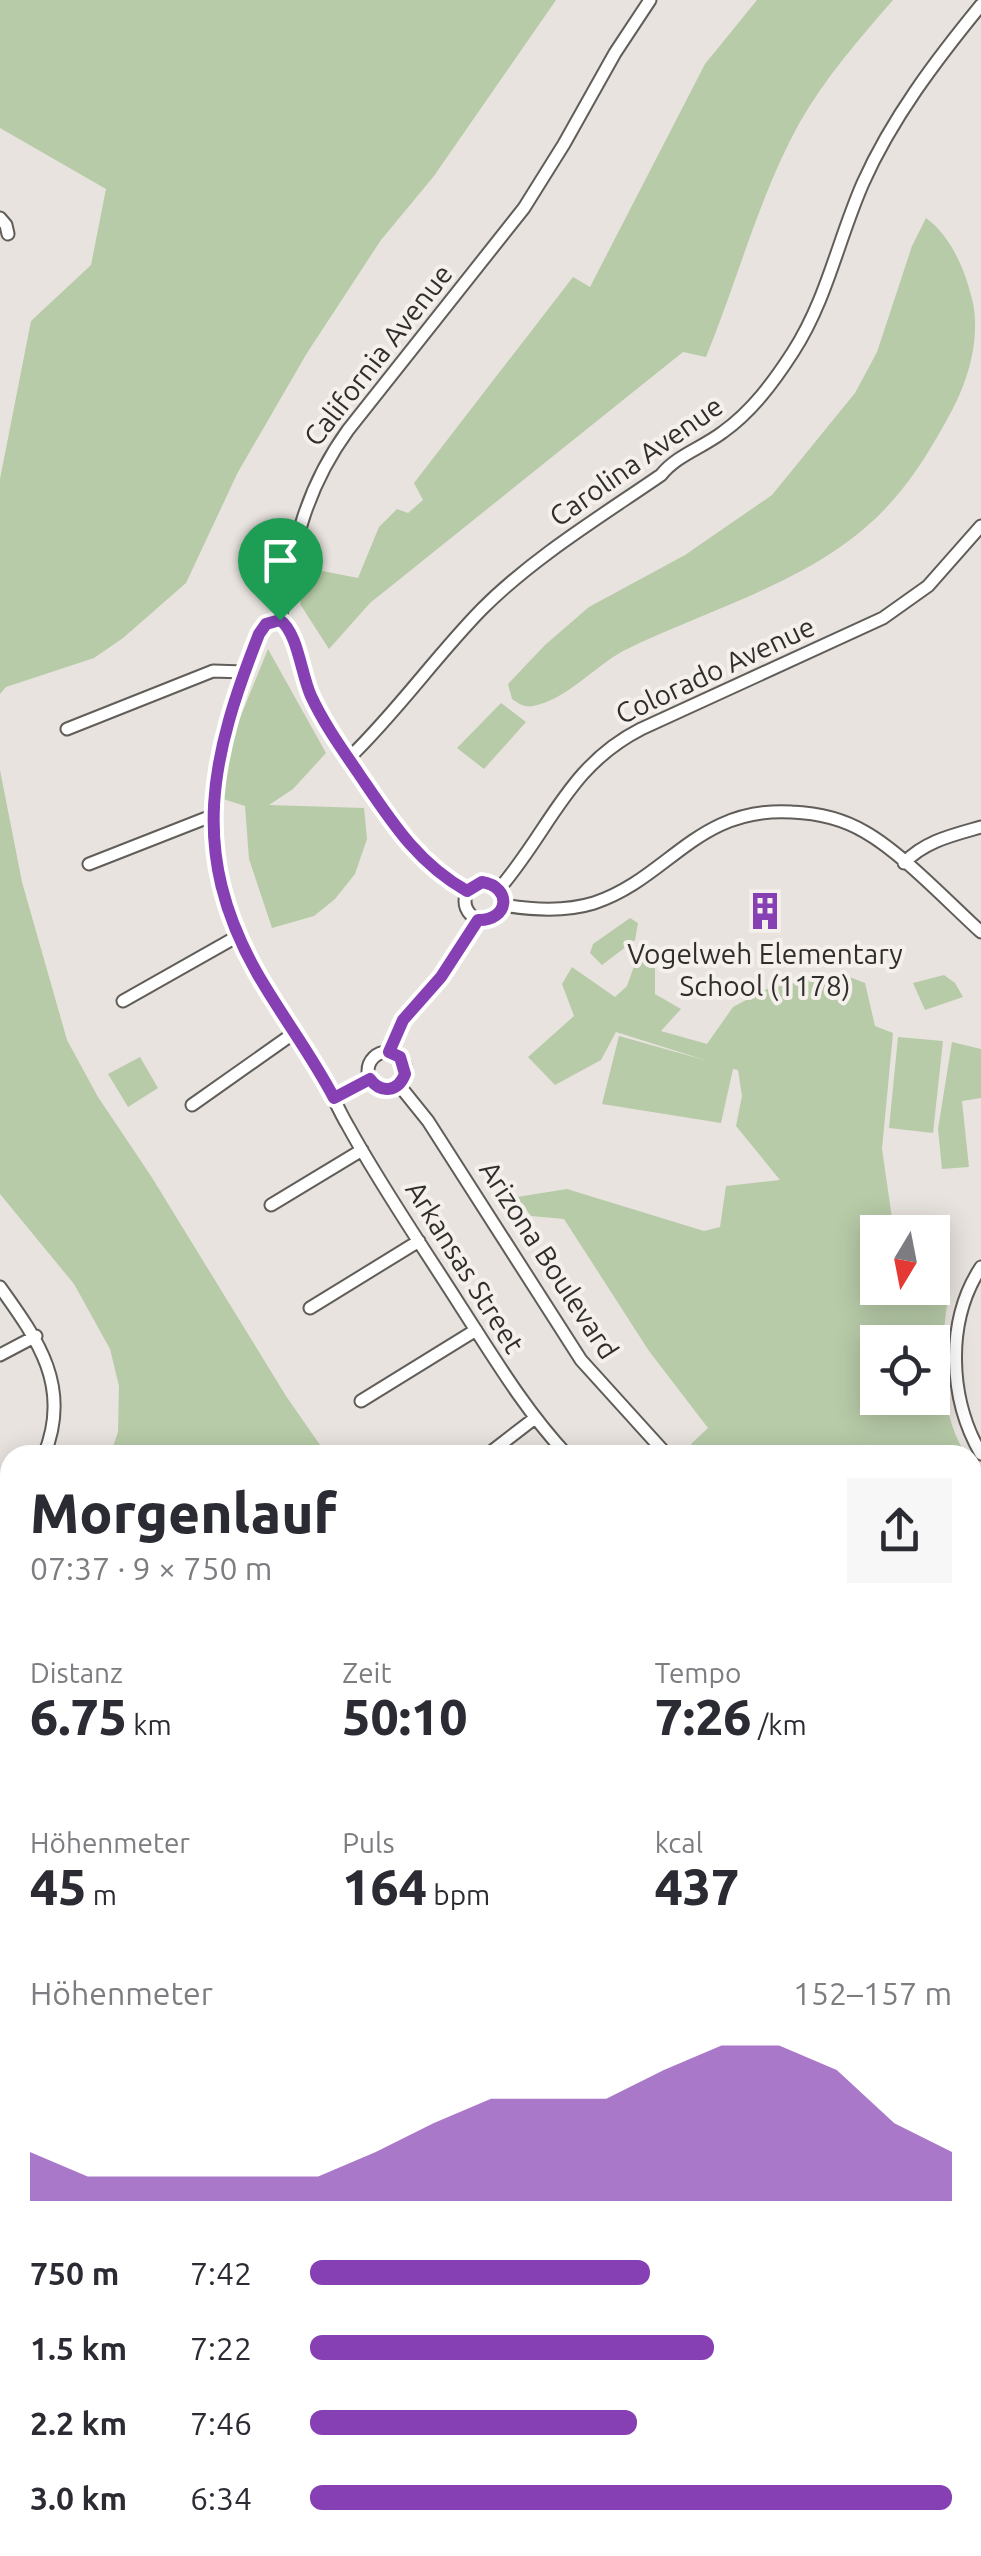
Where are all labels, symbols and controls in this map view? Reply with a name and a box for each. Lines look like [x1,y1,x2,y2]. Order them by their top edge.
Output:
street label: California Avenue [297,258,458,451]
street label: Carolina Avenue [543,389,728,532]
pin [238,518,323,621]
icon: arrive [253,533,308,588]
street label: Colorado Avenue [610,610,819,729]
building icon: Vogelweh Elementary School (1178) [744,890,786,932]
place label: Vogelweh Elementary School (1178) [627,938,903,1002]
street label: Arizona Boulevard [474,1155,625,1364]
street label: Arkansas Street [400,1175,531,1358]
north arrow [860,1215,950,1305]
map controls [860,1215,950,1415]
button: locate [860,1325,950,1415]
button: share [847,1478,952,1583]
text: Morgenlauf [30,1482,337,1543]
text: 07:37 · 9 × 750 m [30,1550,272,1586]
text: Distanz [30,1657,123,1688]
text: Zeit [342,1657,391,1688]
text: Tempo [655,1657,741,1688]
text: 6.75 [30,1688,127,1744]
text: 50:10 [342,1688,467,1744]
text: 7:26 [655,1688,752,1744]
text: km [127,1709,172,1740]
text: /km [752,1709,807,1740]
text: Höhenmeter [30,1827,190,1858]
text: Puls [342,1827,395,1858]
text: kcal [655,1827,703,1858]
text: 45 [30,1858,86,1914]
text: 164 [342,1858,427,1914]
text: 437 [655,1858,739,1914]
text: m [86,1879,117,1910]
text: bpm [427,1879,490,1910]
text: Höhenmeter [30,1975,213,2011]
text: 152–157 m [793,1975,952,2011]
text: 750 m [30,2255,119,2291]
text: 7:42 [190,2255,252,2291]
text: 1.5 km [30,2330,127,2366]
text: 7:22 [190,2330,252,2366]
text: 2.2 km [30,2405,127,2441]
text: 7:46 [190,2405,252,2441]
text: 3.0 km [30,2480,127,2516]
text: 6:34 [190,2480,252,2516]

